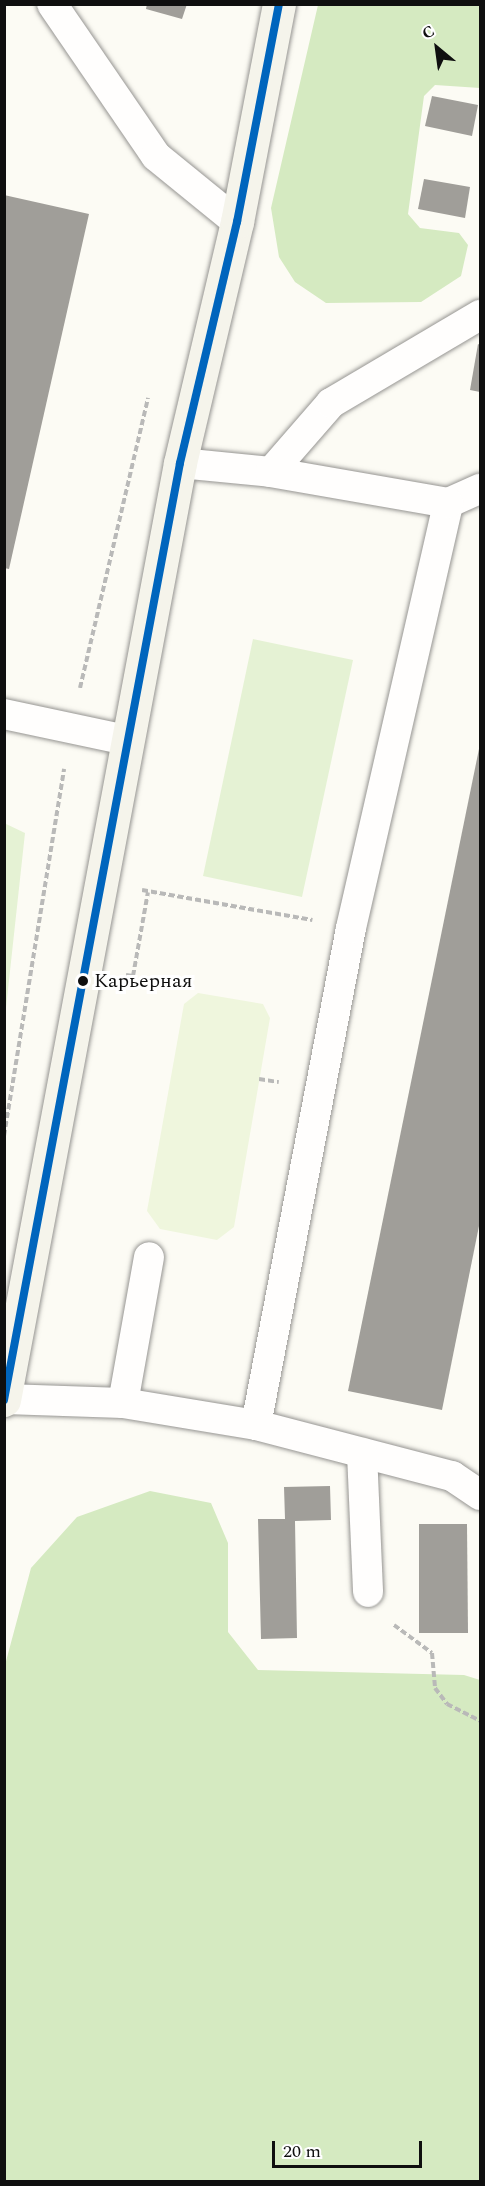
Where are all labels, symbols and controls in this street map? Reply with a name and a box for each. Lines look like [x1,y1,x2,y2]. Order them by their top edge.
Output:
north arrow [407,18,467,78]
text: С [417,19,439,46]
place label: Карьерная [94,969,192,993]
marker: Карьерная [77,975,89,987]
scale bar [275,2129,425,2167]
text: 20 m [283,2138,321,2165]

